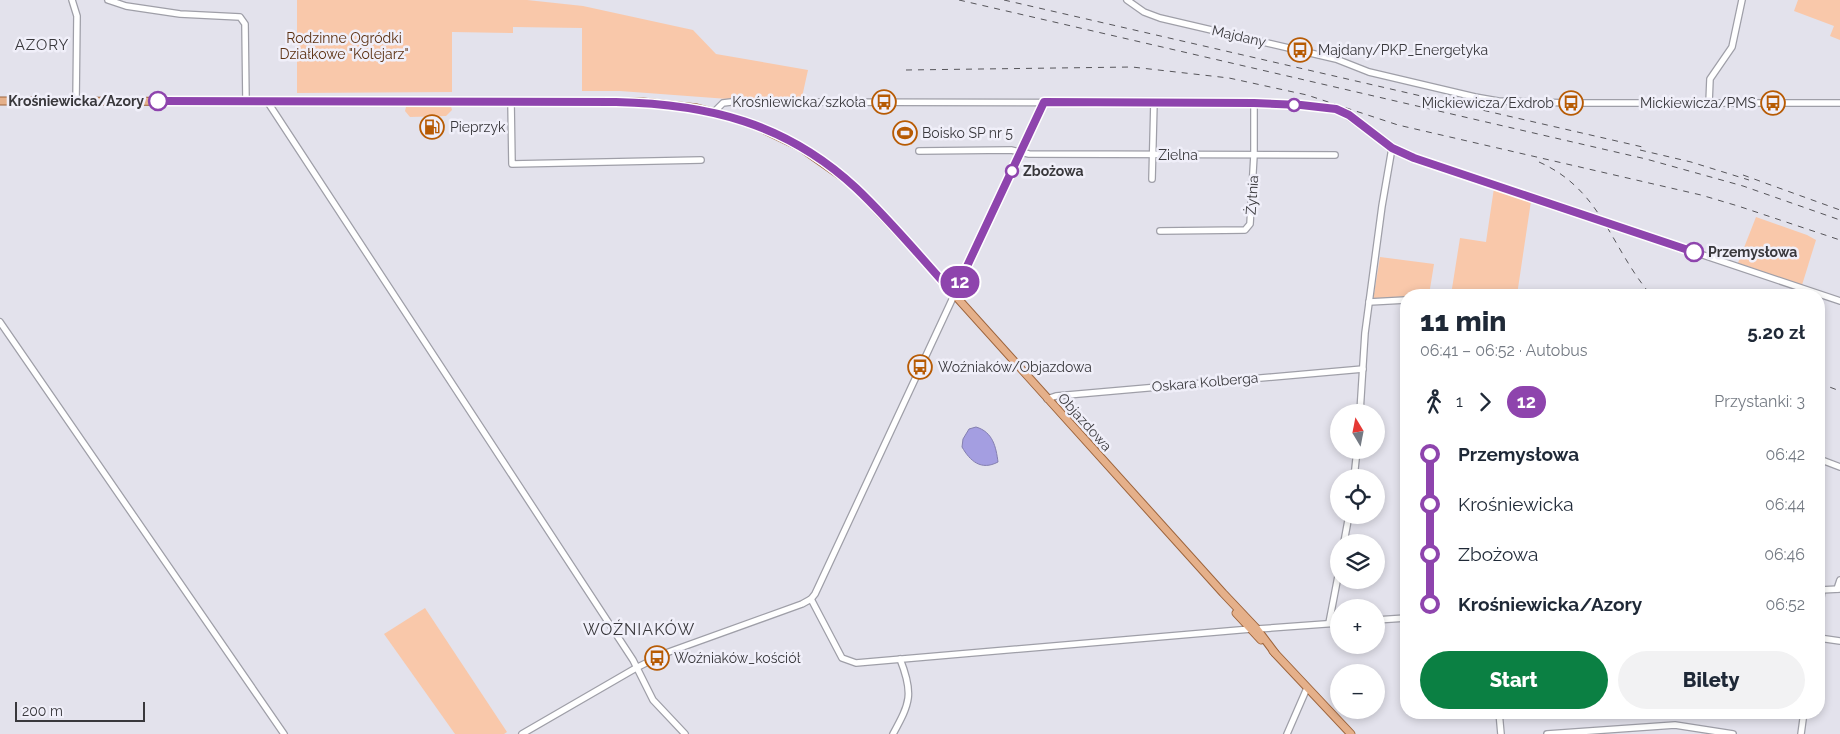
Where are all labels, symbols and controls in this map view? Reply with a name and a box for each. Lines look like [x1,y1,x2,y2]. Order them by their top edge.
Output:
street label: Majdany [1210,22,1268,50]
park label: Rodzinne Ogródki Działkowe "Kolejarz" [279,30,409,62]
district label: AZORY [15,36,69,54]
bus stop icon: Majdany/PKP_Energetyka [1287,37,1313,63]
place label: Majdany/PKP_Energetyka [1318,42,1488,58]
bus stop icon: Krośniewicka/szkoła [871,89,897,115]
bus stop icon: Mickiewicza/Exdrob [1558,90,1584,116]
bus stop icon: Mickiewicza/PMS [1760,90,1786,116]
marker: Krośniewicka/Azory [148,91,168,111]
place label: Krośniewicka/Azory [8,93,144,109]
place label: Krośniewicka/szkoła [732,94,866,110]
place label: Mickiewicza/Exdrob [1422,95,1554,111]
place label: Mickiewicza/PMS [1640,95,1756,111]
unlabelled marker [1287,98,1301,112]
fuel station icon: Pieprzyk [419,114,445,140]
place label: Pieprzyk [450,119,506,135]
sports icon: Boisko SP nr 5 [892,120,918,146]
place label: Boisko SP nr 5 [922,125,1013,141]
street label: Zielna [1158,147,1198,163]
place label: Zbożowa [1023,163,1084,179]
marker: Zbożowa [1005,164,1019,178]
street label: Żytnia [1241,175,1261,215]
marker: Przemysłowa [1684,242,1704,262]
place label: Przemysłowa [1708,244,1797,260]
line badge: 12 [938,266,982,298]
text: 12 [950,271,970,292]
text: 11 min [1420,305,1506,338]
text: 5.20 zł [1747,321,1805,343]
text: 06:41 – 06:52 · Autobus [1420,341,1588,360]
bus stop icon: Woźniaków/Objazdowa [907,354,933,380]
place label: Woźniaków/Objazdowa [938,359,1092,375]
street label: Oskara Kolberga [1151,369,1259,395]
icon: walk [1420,388,1448,416]
icon: forward [1471,388,1499,416]
street label: Objazdowa [1055,390,1115,454]
text: 12 [1517,391,1536,412]
text: 1 [1456,392,1463,411]
text: Przystanki: 3 [1714,392,1805,411]
north arrow [1330,404,1385,459]
map controls [1330,404,1385,719]
text: Przemysłowa [1458,443,1579,465]
text: 06:42 [1765,445,1805,464]
button: locate [1330,469,1385,524]
text: Krośniewicka [1458,493,1574,515]
text: 06:44 [1765,495,1805,514]
button: layers [1330,534,1385,589]
text: Zbożowa [1458,543,1538,565]
text: 06:46 [1764,545,1805,564]
text: Krośniewicka/Azory [1458,593,1642,615]
text: 06:52 [1765,595,1805,614]
button: + [1330,599,1385,654]
district label: WOŹNIAKÓW [583,619,695,639]
bus stop icon: Woźniaków_kościół [644,645,670,671]
place label: Woźniaków_kościół [674,650,801,666]
button: Start [1420,651,1608,709]
button: Bilety [1618,651,1805,709]
button: − [1330,664,1385,719]
scale bar [15,699,145,722]
text: 200 m [22,703,63,719]

